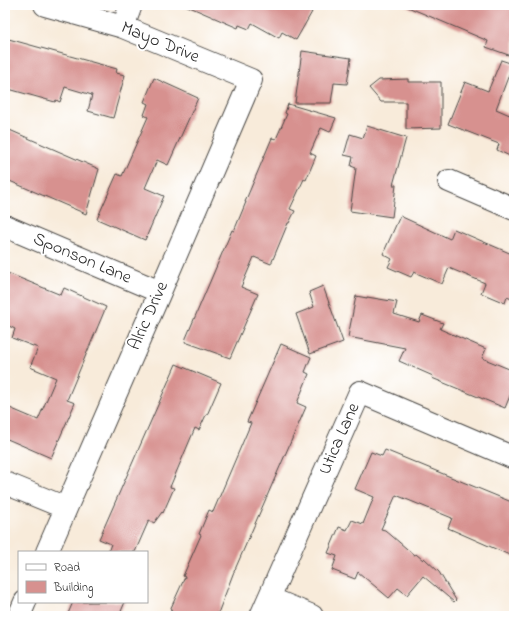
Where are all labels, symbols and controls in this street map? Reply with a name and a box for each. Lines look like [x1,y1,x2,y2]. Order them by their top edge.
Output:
street label: Mayo Drive [117,15,204,71]
street label: Sponson Lane [29,227,136,292]
street label: Alric Drive [122,277,176,355]
street label: Utica Lane [313,398,368,479]
legend [18,551,148,603]
text: Road [54,559,80,577]
text: Building [53,579,93,598]

